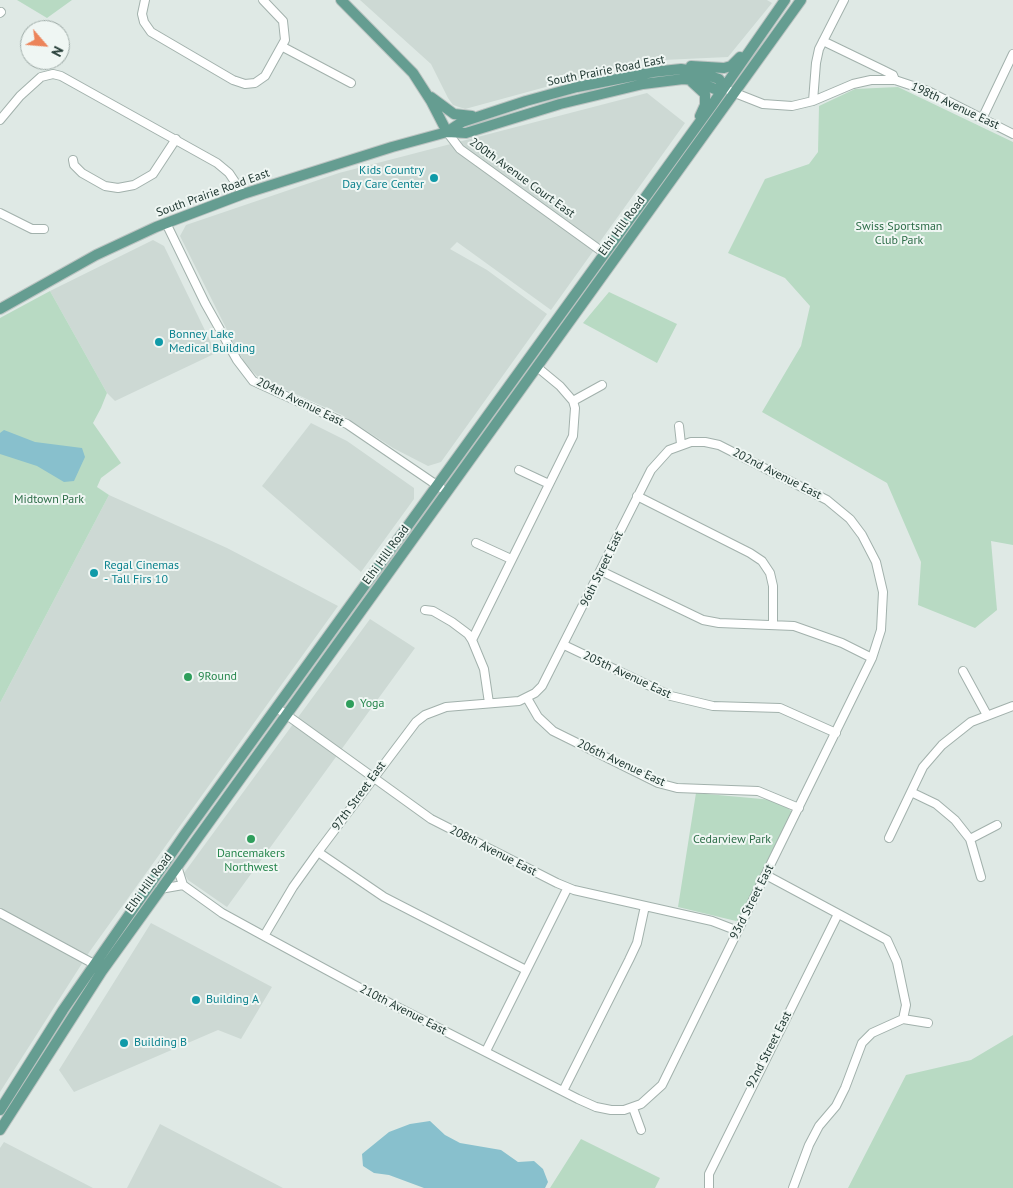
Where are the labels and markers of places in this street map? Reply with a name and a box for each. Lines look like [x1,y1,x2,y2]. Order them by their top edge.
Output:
place label: Kids Country Day Care Center [342,164,424,192]
marker: Kids Country Day Care Center [428,172,440,184]
place label: Bonney Lake Medical Building [169,328,255,356]
marker: Bonney Lake Medical Building [153,336,165,348]
place label: Regal Cinemas - Tall Firs 10 [104,559,179,587]
marker: Regal Cinemas - Tall Firs 10 [88,567,100,579]
place label: 9Round [198,670,237,684]
marker: 9Round [182,671,194,683]
place label: Yoga [360,697,385,711]
marker: Yoga [344,698,356,710]
marker: Dancemakers Northwest [245,833,257,845]
place label: Dancemakers Northwest [217,847,285,875]
place label: Building A [206,993,259,1007]
marker: Building A [190,994,202,1006]
place label: Building B [134,1036,187,1050]
marker: Building B [118,1037,130,1049]

